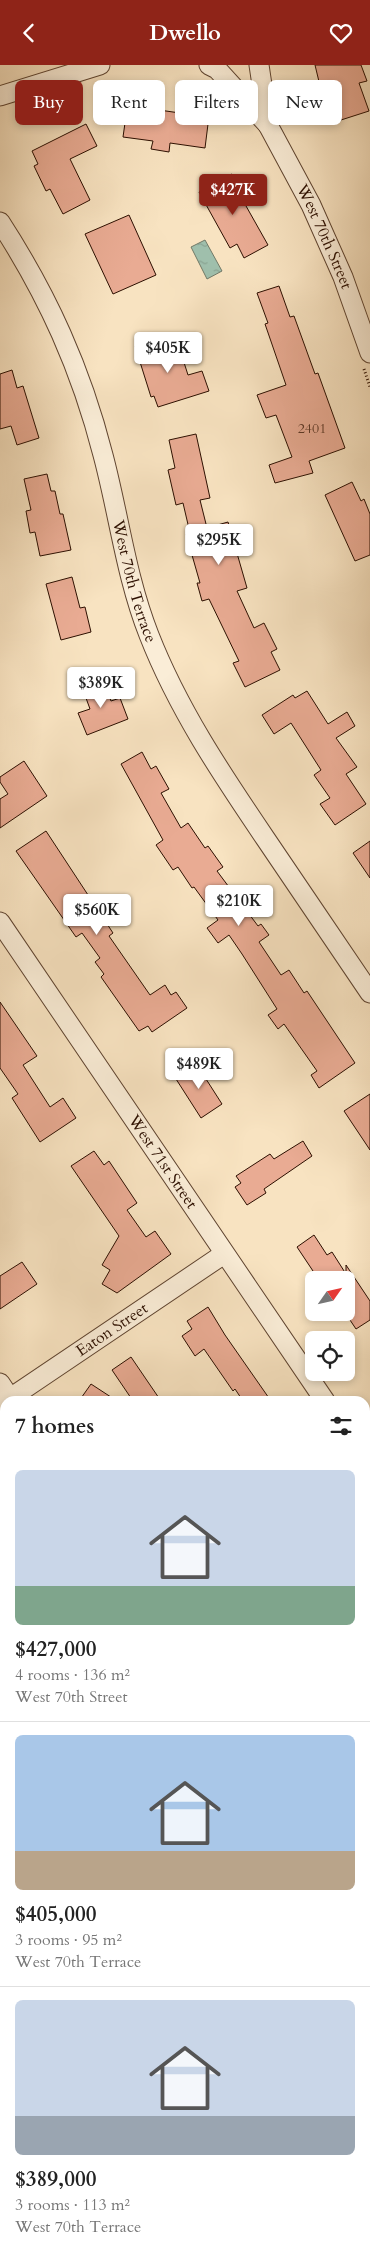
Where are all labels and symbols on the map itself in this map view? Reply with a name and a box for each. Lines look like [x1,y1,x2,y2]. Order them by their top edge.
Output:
pin: $427K [198,173,268,216]
street label: West 70th Street [290,180,357,292]
pin: $405K [133,331,203,374]
house number: 2401 [298,419,326,438]
street label: West 70th Terrace [107,517,162,646]
pin: $295K [184,523,254,566]
pin: $389K [66,667,136,709]
pin: $210K [204,885,274,927]
pin: $560K [62,893,132,936]
pin: $489K [164,1047,234,1090]
street label: West 71st Street [122,1110,203,1213]
north arrow [305,1271,355,1321]
street label: Eaton Street [72,1297,152,1362]

